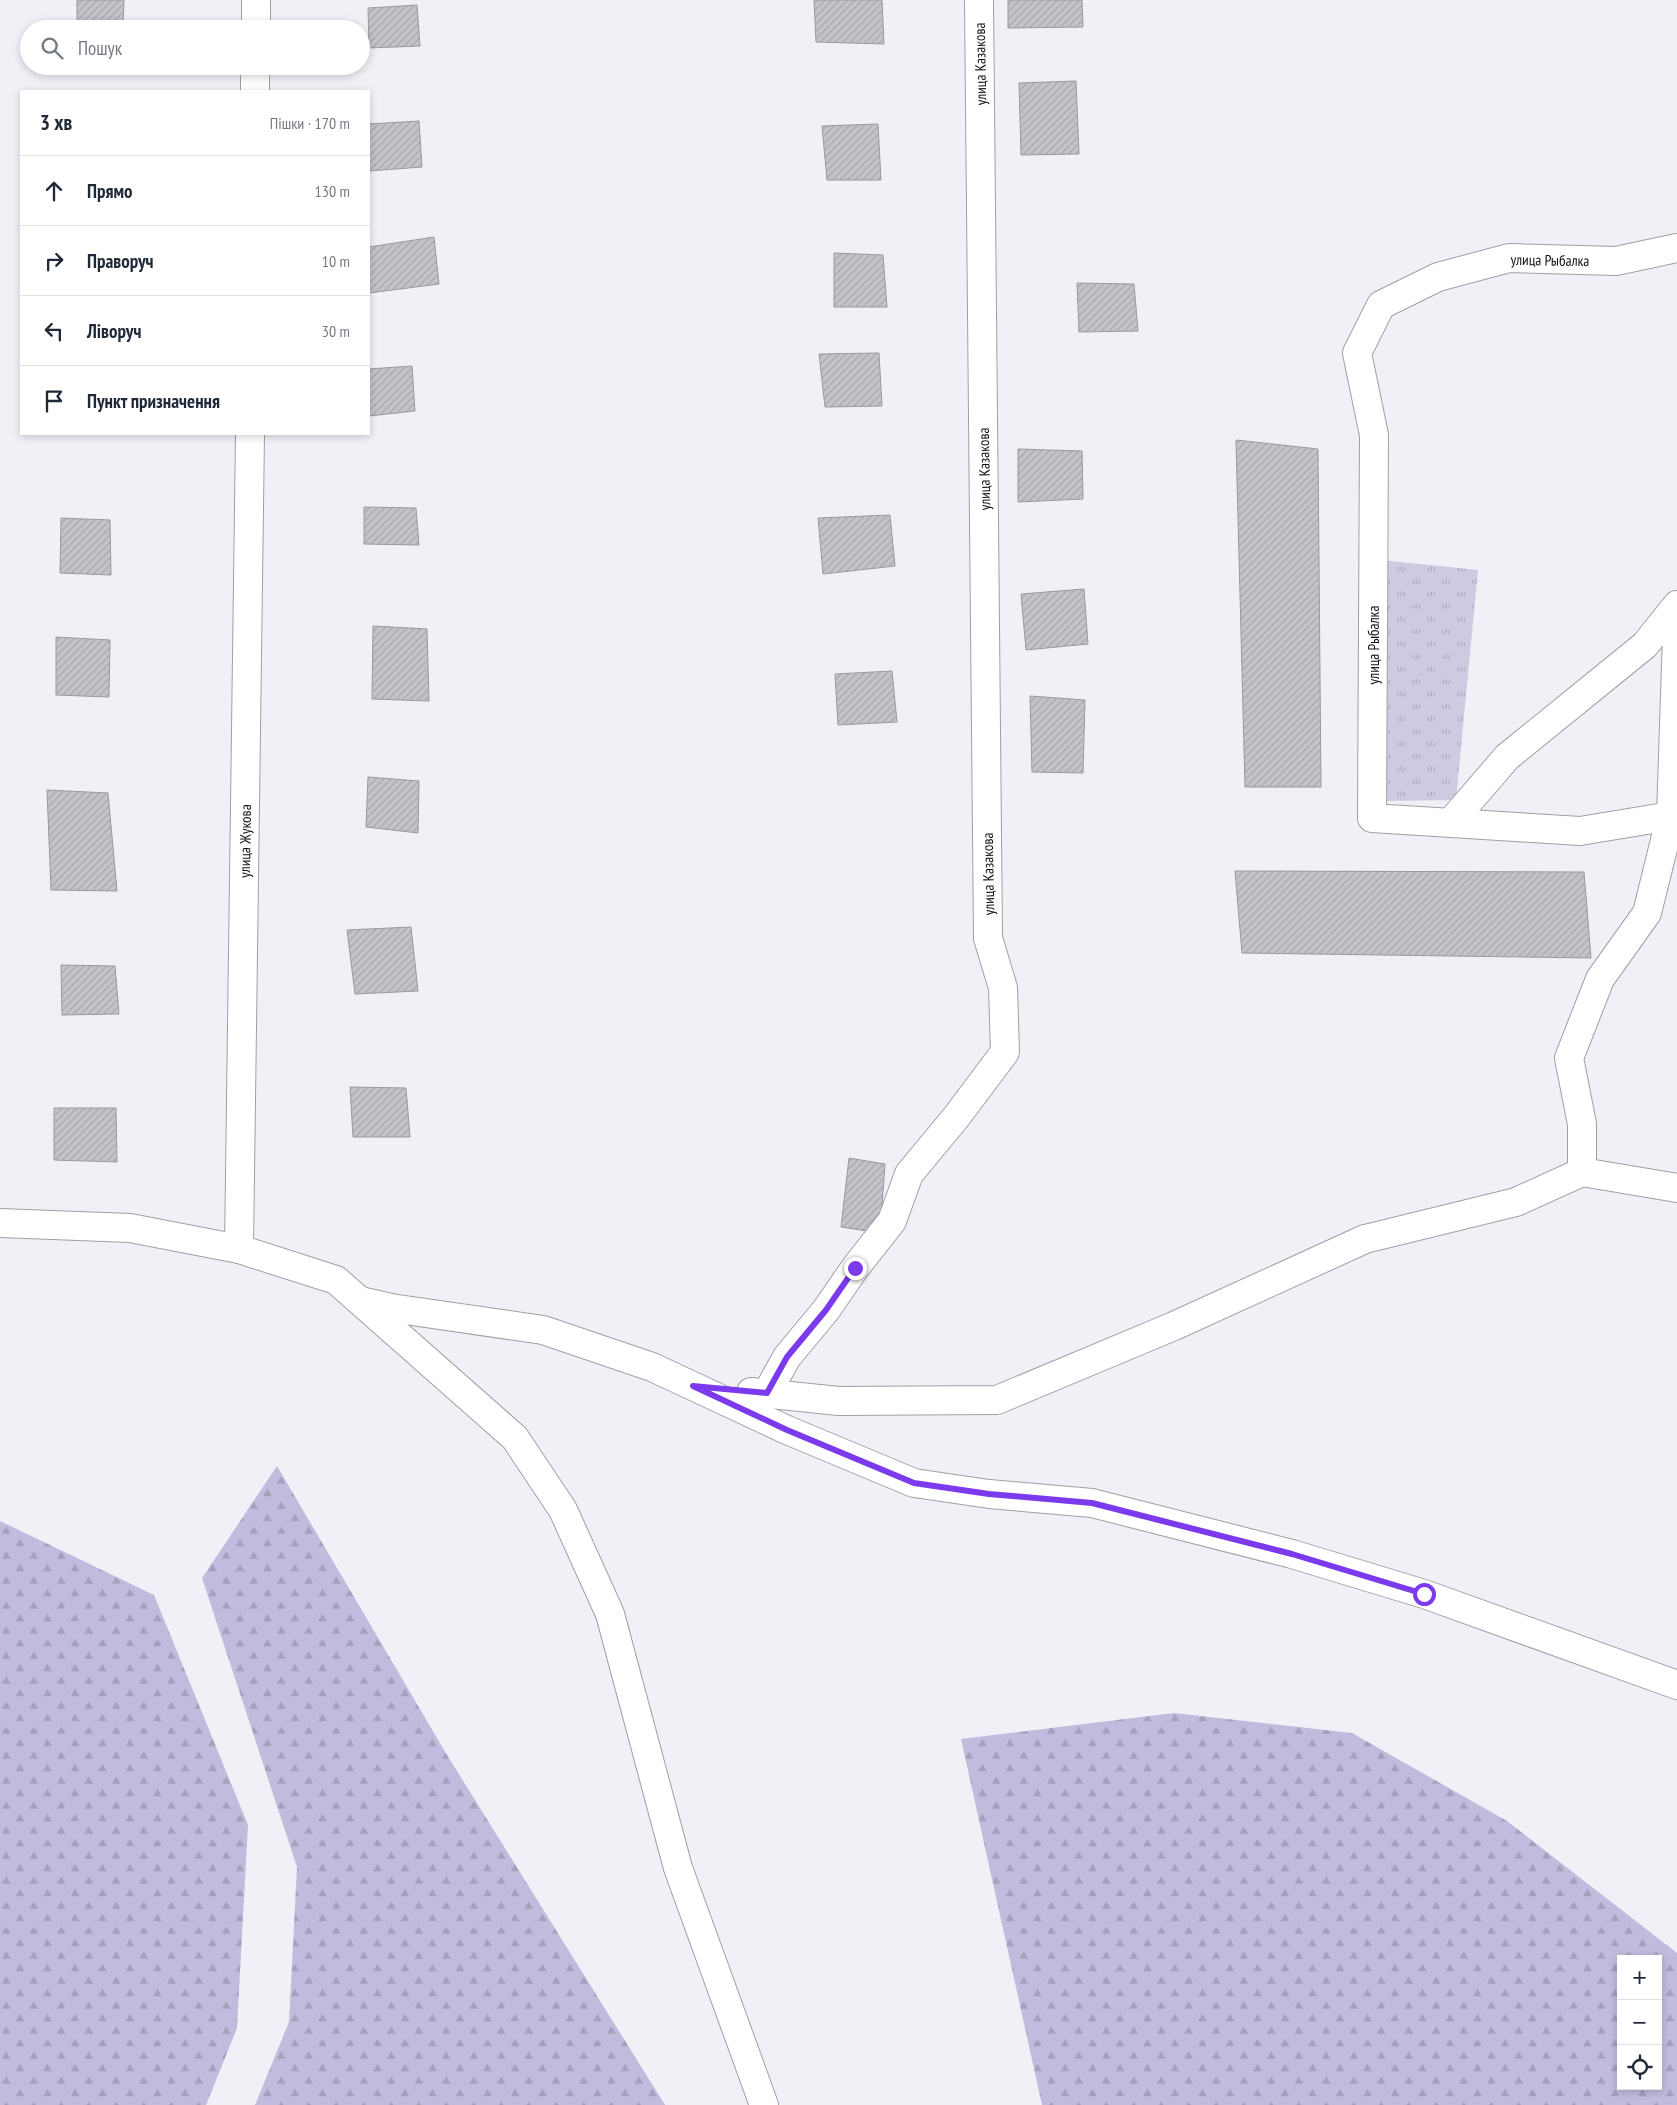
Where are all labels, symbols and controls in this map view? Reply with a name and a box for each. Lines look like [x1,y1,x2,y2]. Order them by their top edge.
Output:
search box [20,20,370,75]
street label: улица Казакова [970,22,990,106]
icon: search [38,34,66,62]
text: Пошук [78,36,122,60]
text: 3 хв [40,109,72,136]
text: Пішки · 170 m [270,113,350,133]
icon: ahead [40,177,68,205]
text: Прямо [87,179,132,203]
text: 130 m [315,181,350,201]
icon: right [40,247,68,275]
text: Праворуч [87,249,154,273]
street label: улица Рыбалка [1510,250,1590,270]
text: 10 m [322,251,350,271]
icon: left [40,317,68,345]
text: Ліворуч [87,319,141,343]
text: 30 m [322,321,350,341]
icon: arrive [40,387,68,415]
text: Пункт призначення [87,389,220,413]
street label: улица Казакова [974,427,994,511]
street label: улица Рыбалка [1364,606,1383,684]
street label: улица Жукова [235,804,255,878]
street label: улица Казакова [978,832,998,916]
route end [844,1257,867,1280]
route start [1413,1583,1436,1606]
map controls [1617,1955,1662,2090]
button: + [1617,1955,1662,2000]
button: − [1617,2000,1662,2045]
button: locate [1617,2045,1662,2090]

